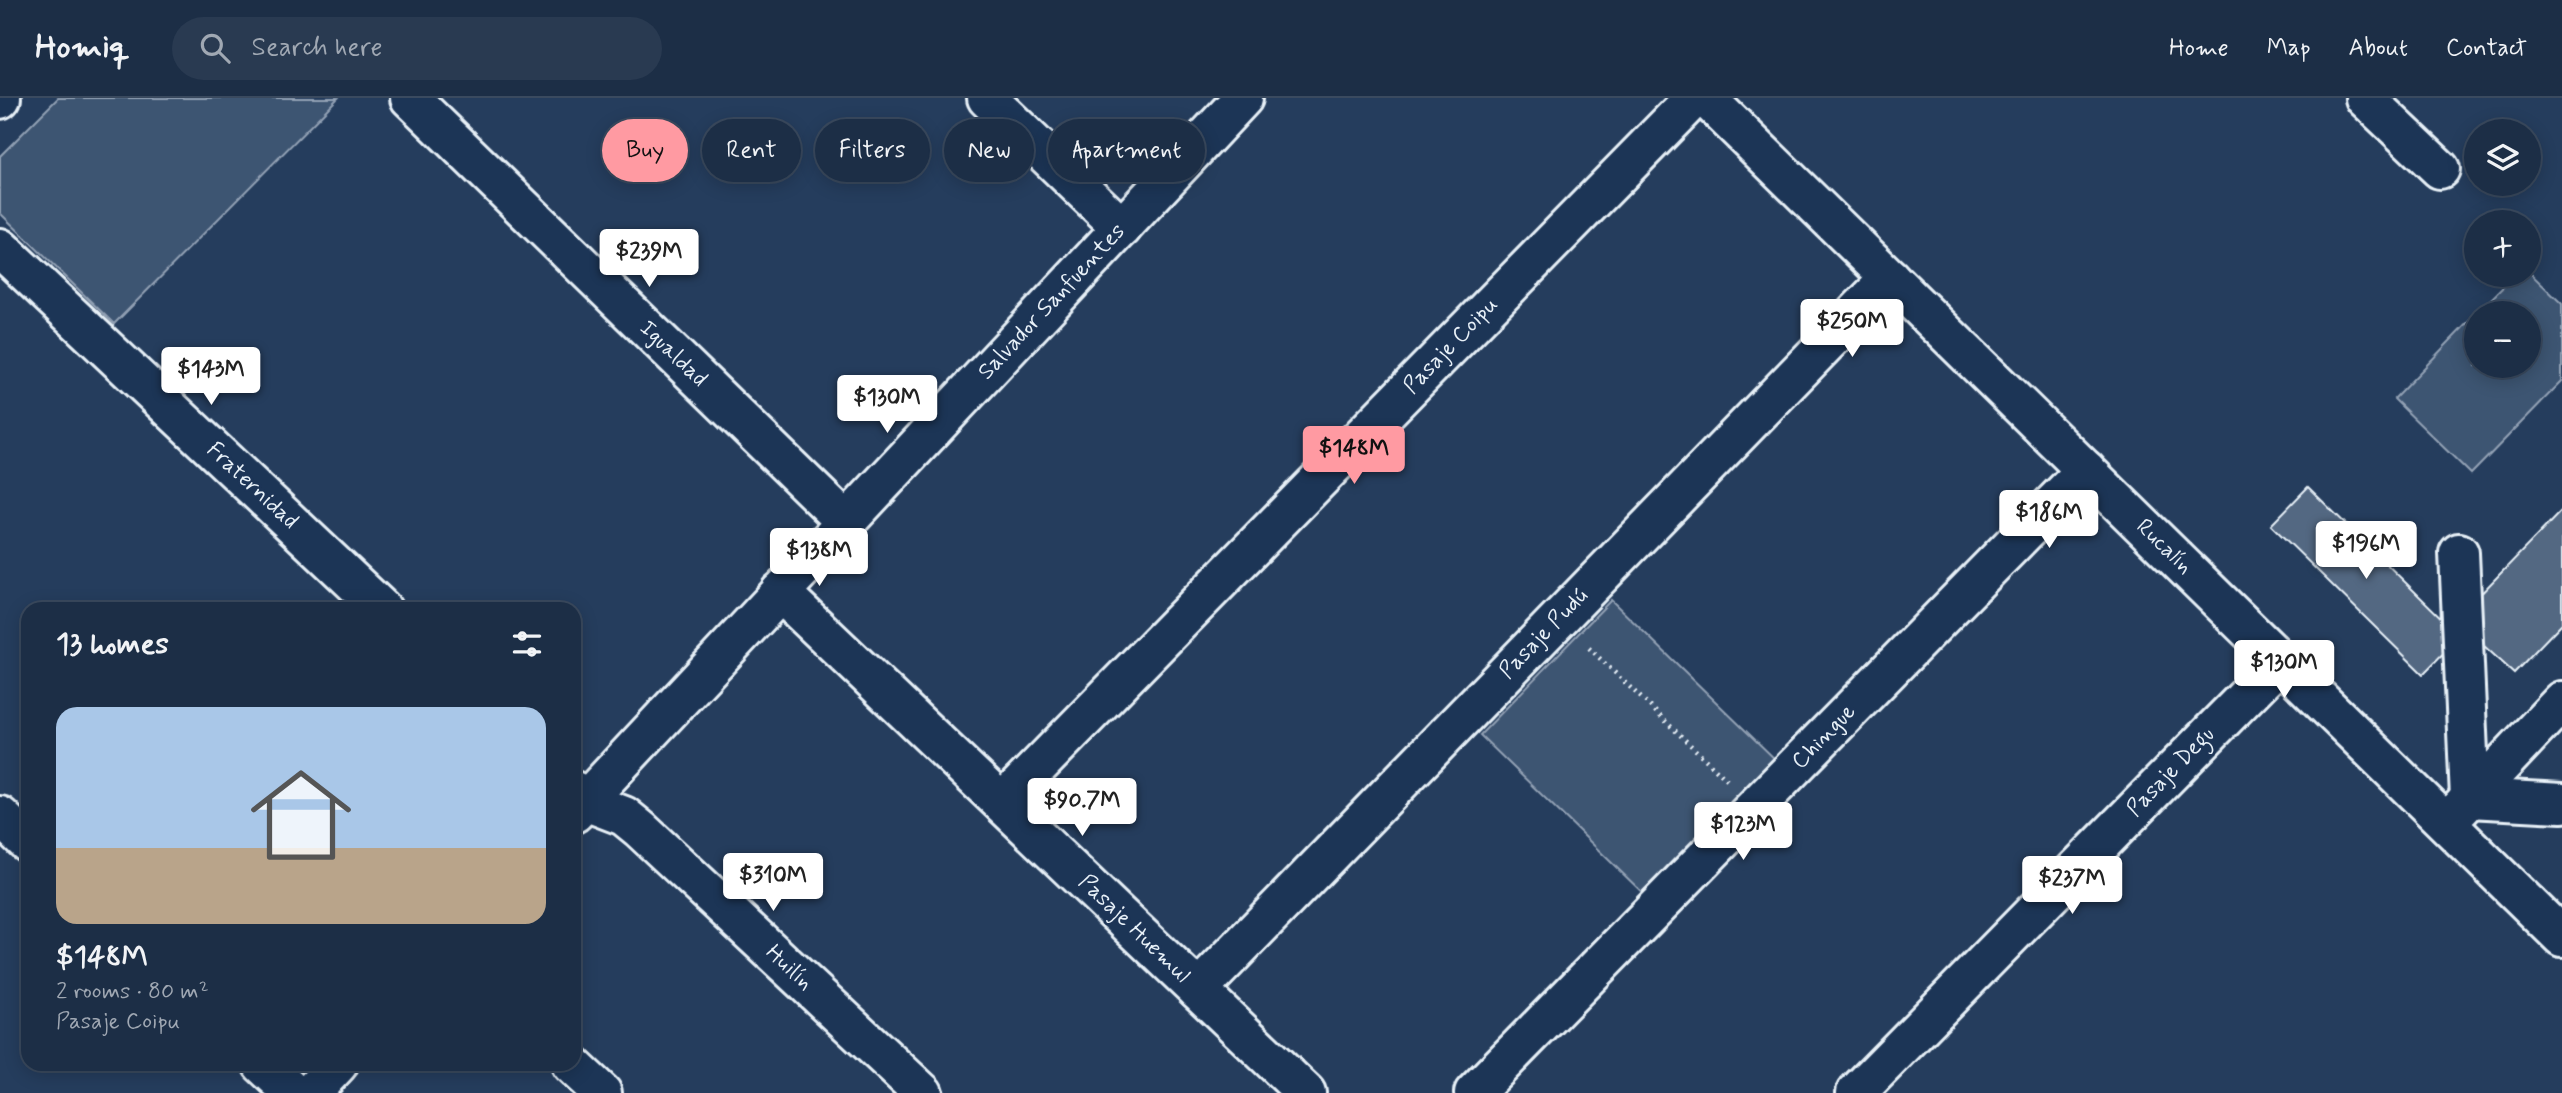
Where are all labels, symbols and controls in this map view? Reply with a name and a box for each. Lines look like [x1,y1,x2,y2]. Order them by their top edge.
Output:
search box [172,17,662,80]
text: Homiq [35,26,130,70]
icon: search [196,29,234,67]
text: Search here [252,31,382,65]
text: Home [2169,33,2229,64]
text: Map [2267,33,2311,64]
text: About [2349,33,2408,64]
text: Contact [2446,33,2527,64]
chip: Buy [602,119,688,182]
chip: Rent [702,119,801,182]
chip: Filters [815,119,930,182]
chip: New [944,119,1034,182]
chip: Apartment [1048,119,1205,182]
map controls [2464,119,2541,378]
button: layers [2464,119,2541,196]
button: + [2464,210,2541,287]
street label: Salvador Sanfuentes [972,217,1132,387]
pin: $239M [600,230,698,289]
text: $239M [616,237,682,267]
street label: Pasaje Coipu [1397,291,1505,401]
pin: $250M [1803,300,1901,359]
button: − [2464,301,2541,378]
text: $250M [1816,307,1888,337]
street label: Igualdad [632,314,714,394]
pin: $143M [162,348,260,407]
text: $143M [177,355,245,385]
pin: $130M [838,376,936,435]
text: $130M [853,383,921,413]
pin: $148M [1305,426,1403,486]
text: $148M [1319,434,1389,464]
street label: Fraternidad [200,436,304,536]
pin: $186M [2000,490,2098,550]
text: $186M [2015,498,2083,528]
street label: Rucalín [2129,513,2199,581]
pin: $196M [2317,522,2415,581]
pin: $138M [770,528,868,588]
text: $196M [2332,529,2400,559]
text: $138M [786,536,852,566]
street label: Pasaje Pudú [1493,582,1595,686]
text: 13 homes [56,625,169,664]
icon: filters [508,625,546,663]
pin: $130M [2235,640,2333,700]
text: $130M [2250,648,2318,678]
street label: Chingue [1785,698,1863,776]
street label: Pasaje Degu [2120,720,2223,825]
icon: home [238,752,364,878]
pin: $90.7M [1025,778,1139,838]
text: $90.7M [1044,786,1120,816]
pin: $123M [1694,802,1792,862]
text: $123M [1710,810,1776,840]
pin: $310M [724,854,822,913]
pin: $237M [2023,856,2121,916]
text: $310M [739,861,807,891]
text: $237M [2038,864,2106,894]
street label: Pasaje Huemul [1071,868,1197,990]
text: $148M [56,938,148,977]
street label: Huilín [759,938,819,998]
text: 2 rooms · 80 m² [56,977,209,1007]
text: Pasaje Coipu [56,1007,180,1037]

